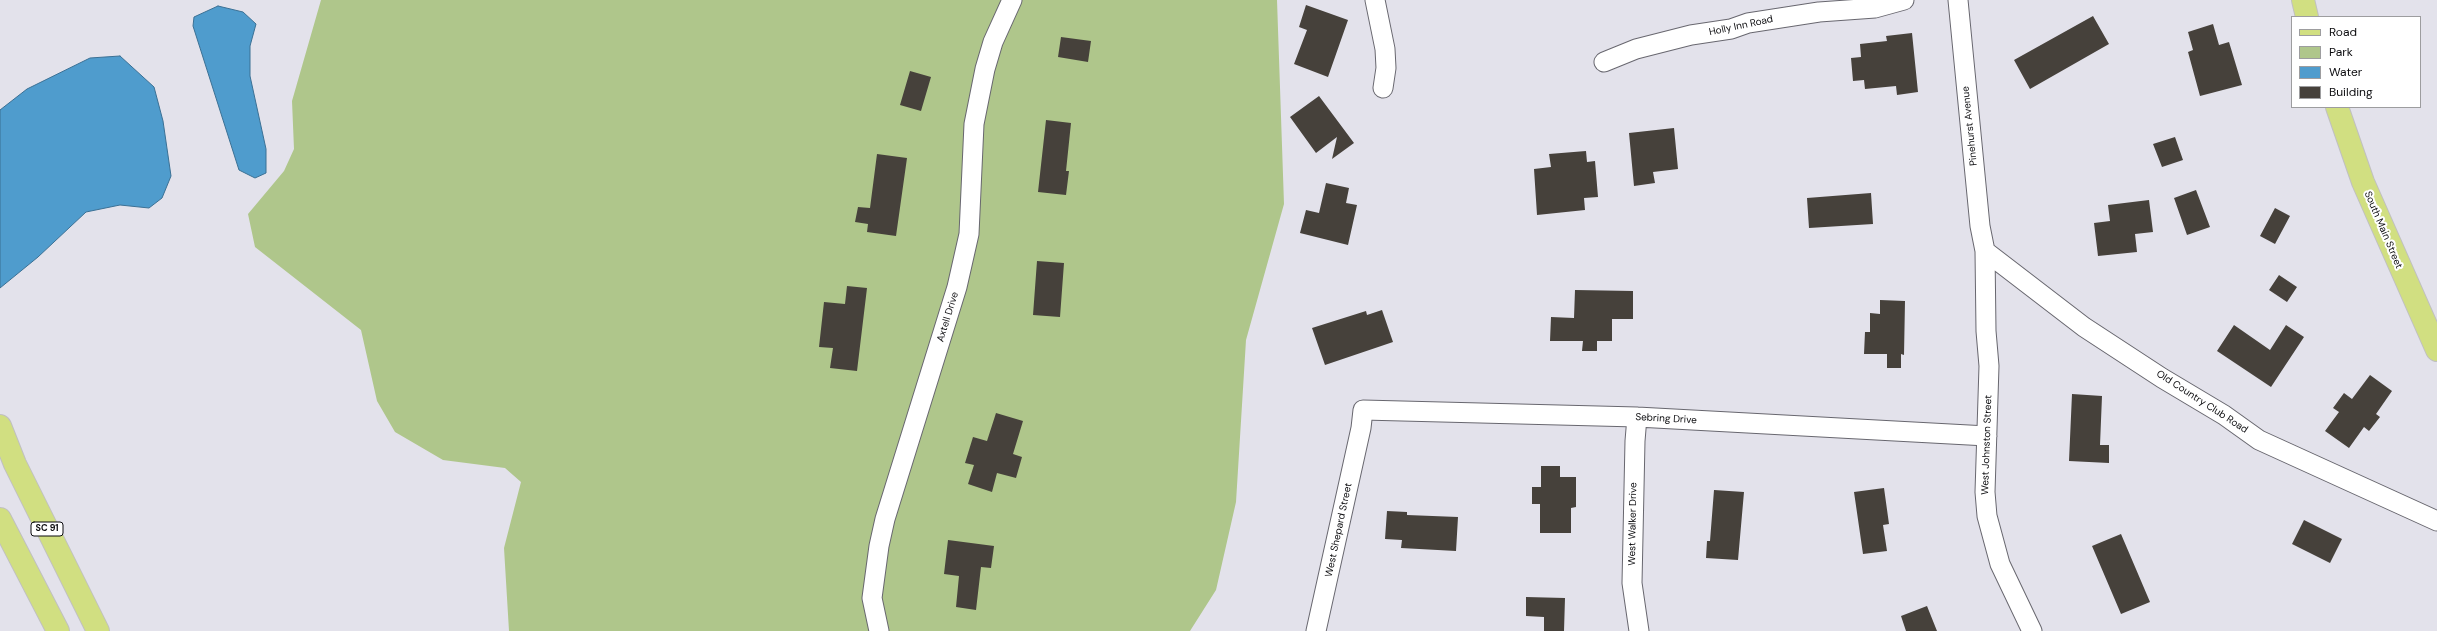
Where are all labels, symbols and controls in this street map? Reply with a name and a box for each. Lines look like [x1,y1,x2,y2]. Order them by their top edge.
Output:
street label: Holly Inn Road [1708,13,1774,39]
legend [2291,16,2421,108]
text: Road [2329,24,2357,40]
text: Park [2329,44,2353,60]
text: Water [2329,64,2362,80]
text: Building [2329,84,2373,100]
street label: Pinehurst Avenue [1960,86,1980,166]
street label: South Main Street [2361,190,2405,270]
street label: Axtell Drive [935,290,961,344]
street label: Old Country Club Road [2154,368,2250,436]
street label: West Johnston Street [1979,395,1995,495]
street label: Sebring Drive [1635,411,1697,427]
street label: West Shepard Street [1323,482,1355,578]
street label: West Walker Drive [1626,482,1640,566]
road number: SC 91 [31,522,63,536]

